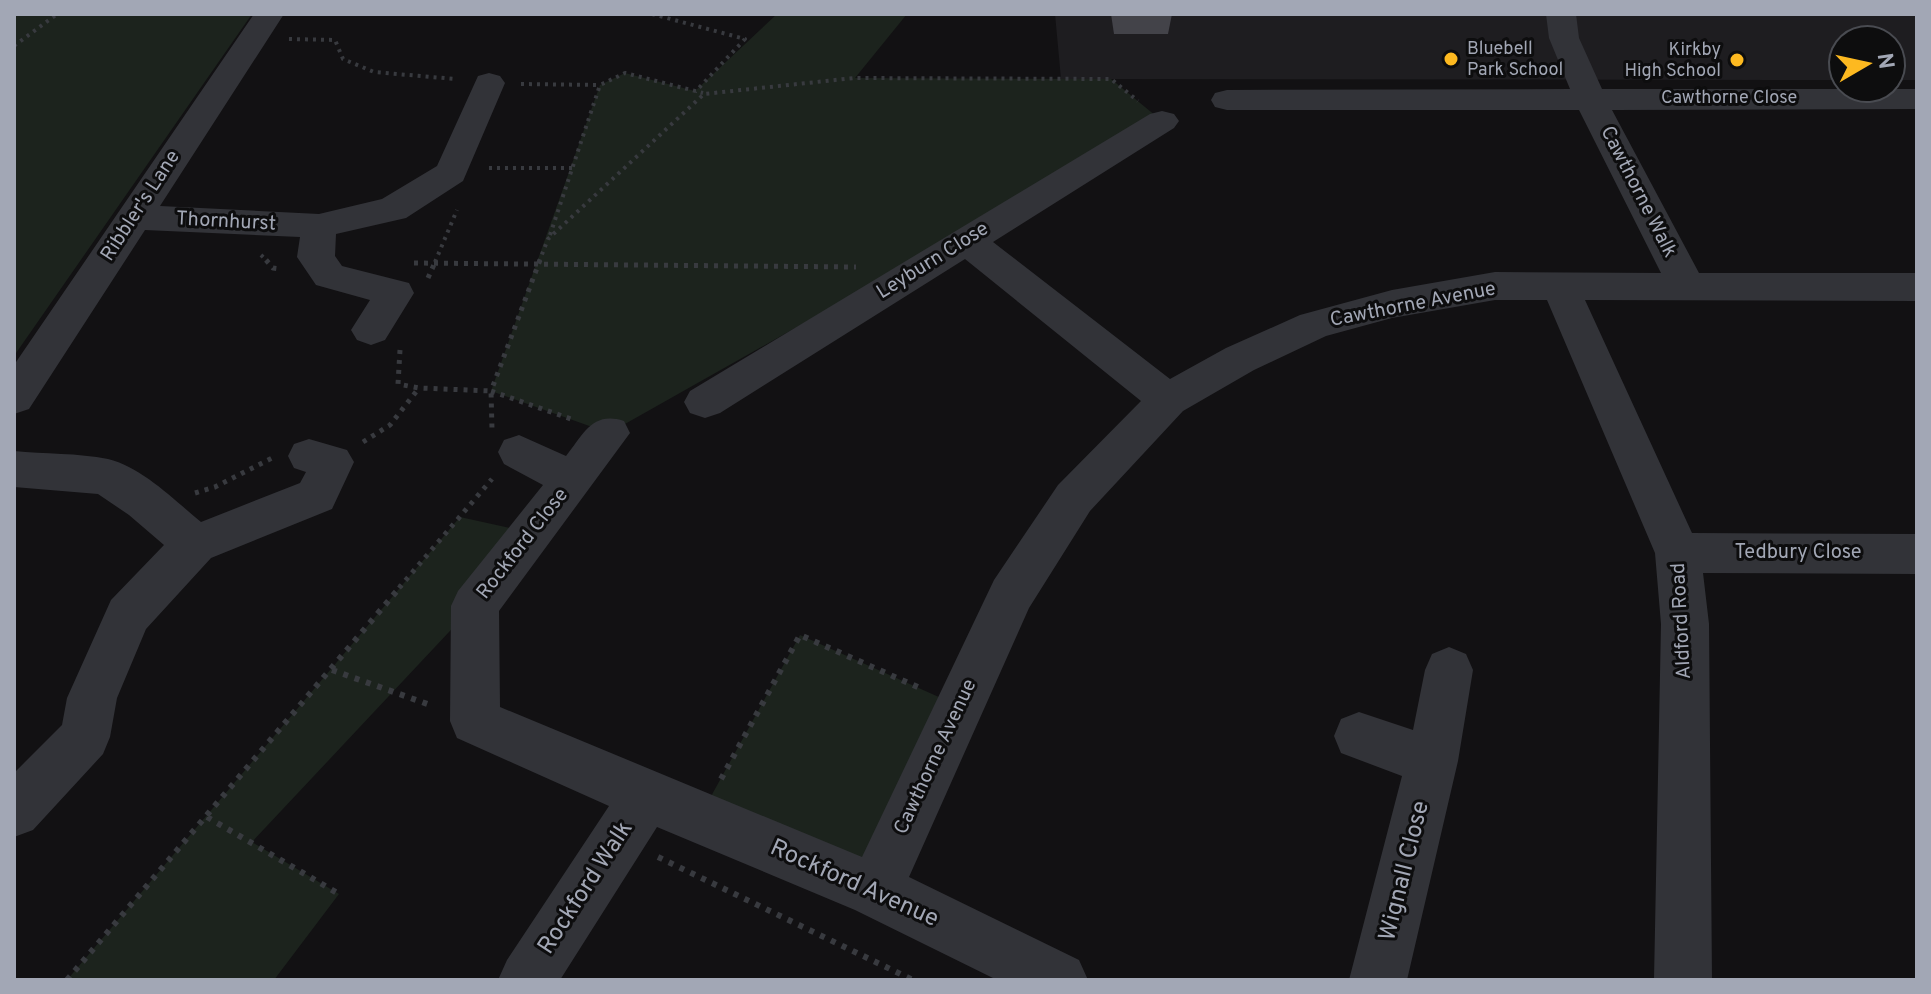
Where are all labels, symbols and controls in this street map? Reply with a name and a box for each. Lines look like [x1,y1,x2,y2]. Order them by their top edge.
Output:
north arrow [1827,24,1907,104]
place label: Bluebell Park School [1467,38,1563,82]
place label: Kirkby High School [1624,39,1721,83]
marker: Bluebell Park School [1442,50,1460,68]
marker: Kirkby High School [1728,51,1746,69]
text: N [1870,51,1899,71]
street label: Cawthorne Close [1661,87,1797,110]
street label: Cawthorne Walk [1594,122,1682,262]
street label: Ribbler's Lane [95,145,187,267]
street label: Thornhurst [175,206,277,238]
street label: Leyburn Close [872,216,994,306]
street label: Cawthorne Avenue [1328,276,1498,334]
street label: Rockford Close [471,483,575,605]
street label: Tedbury Close [1734,540,1862,566]
street label: Aldford Road [1666,562,1698,680]
street label: Cawthorne Avenue [889,675,983,839]
street label: Wignall Close [1373,798,1437,944]
street label: Rockford Walk [532,816,640,960]
street label: Rockford Avenue [765,833,943,935]

